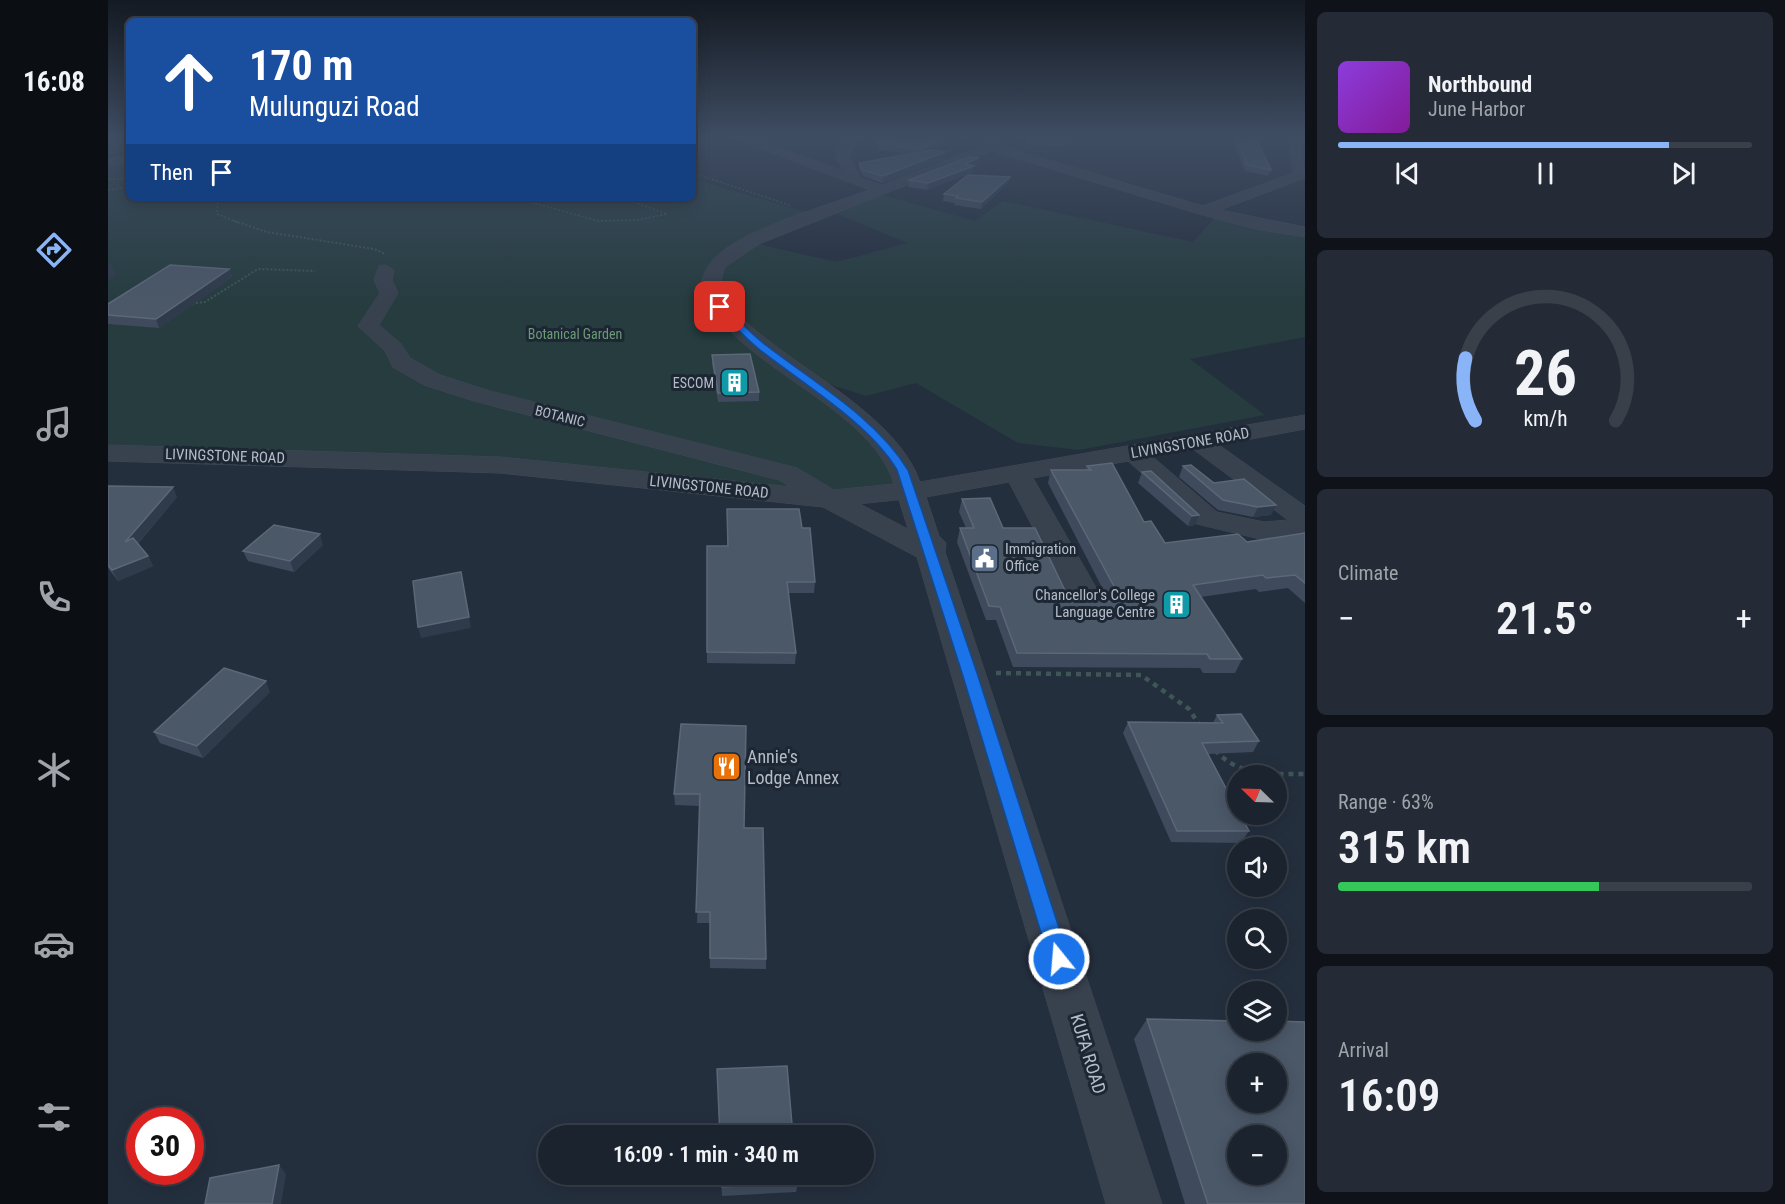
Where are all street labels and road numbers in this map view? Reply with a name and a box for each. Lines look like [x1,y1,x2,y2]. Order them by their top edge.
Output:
street label: BOTANIC [533,402,587,430]
street label: LIVINGSTONE ROAD [1129,424,1251,462]
street label: LIVINGSTONE ROAD [165,445,285,467]
street label: LIVINGSTONE ROAD [648,472,770,502]
street label: KUFA ROAD [1066,1011,1111,1096]

